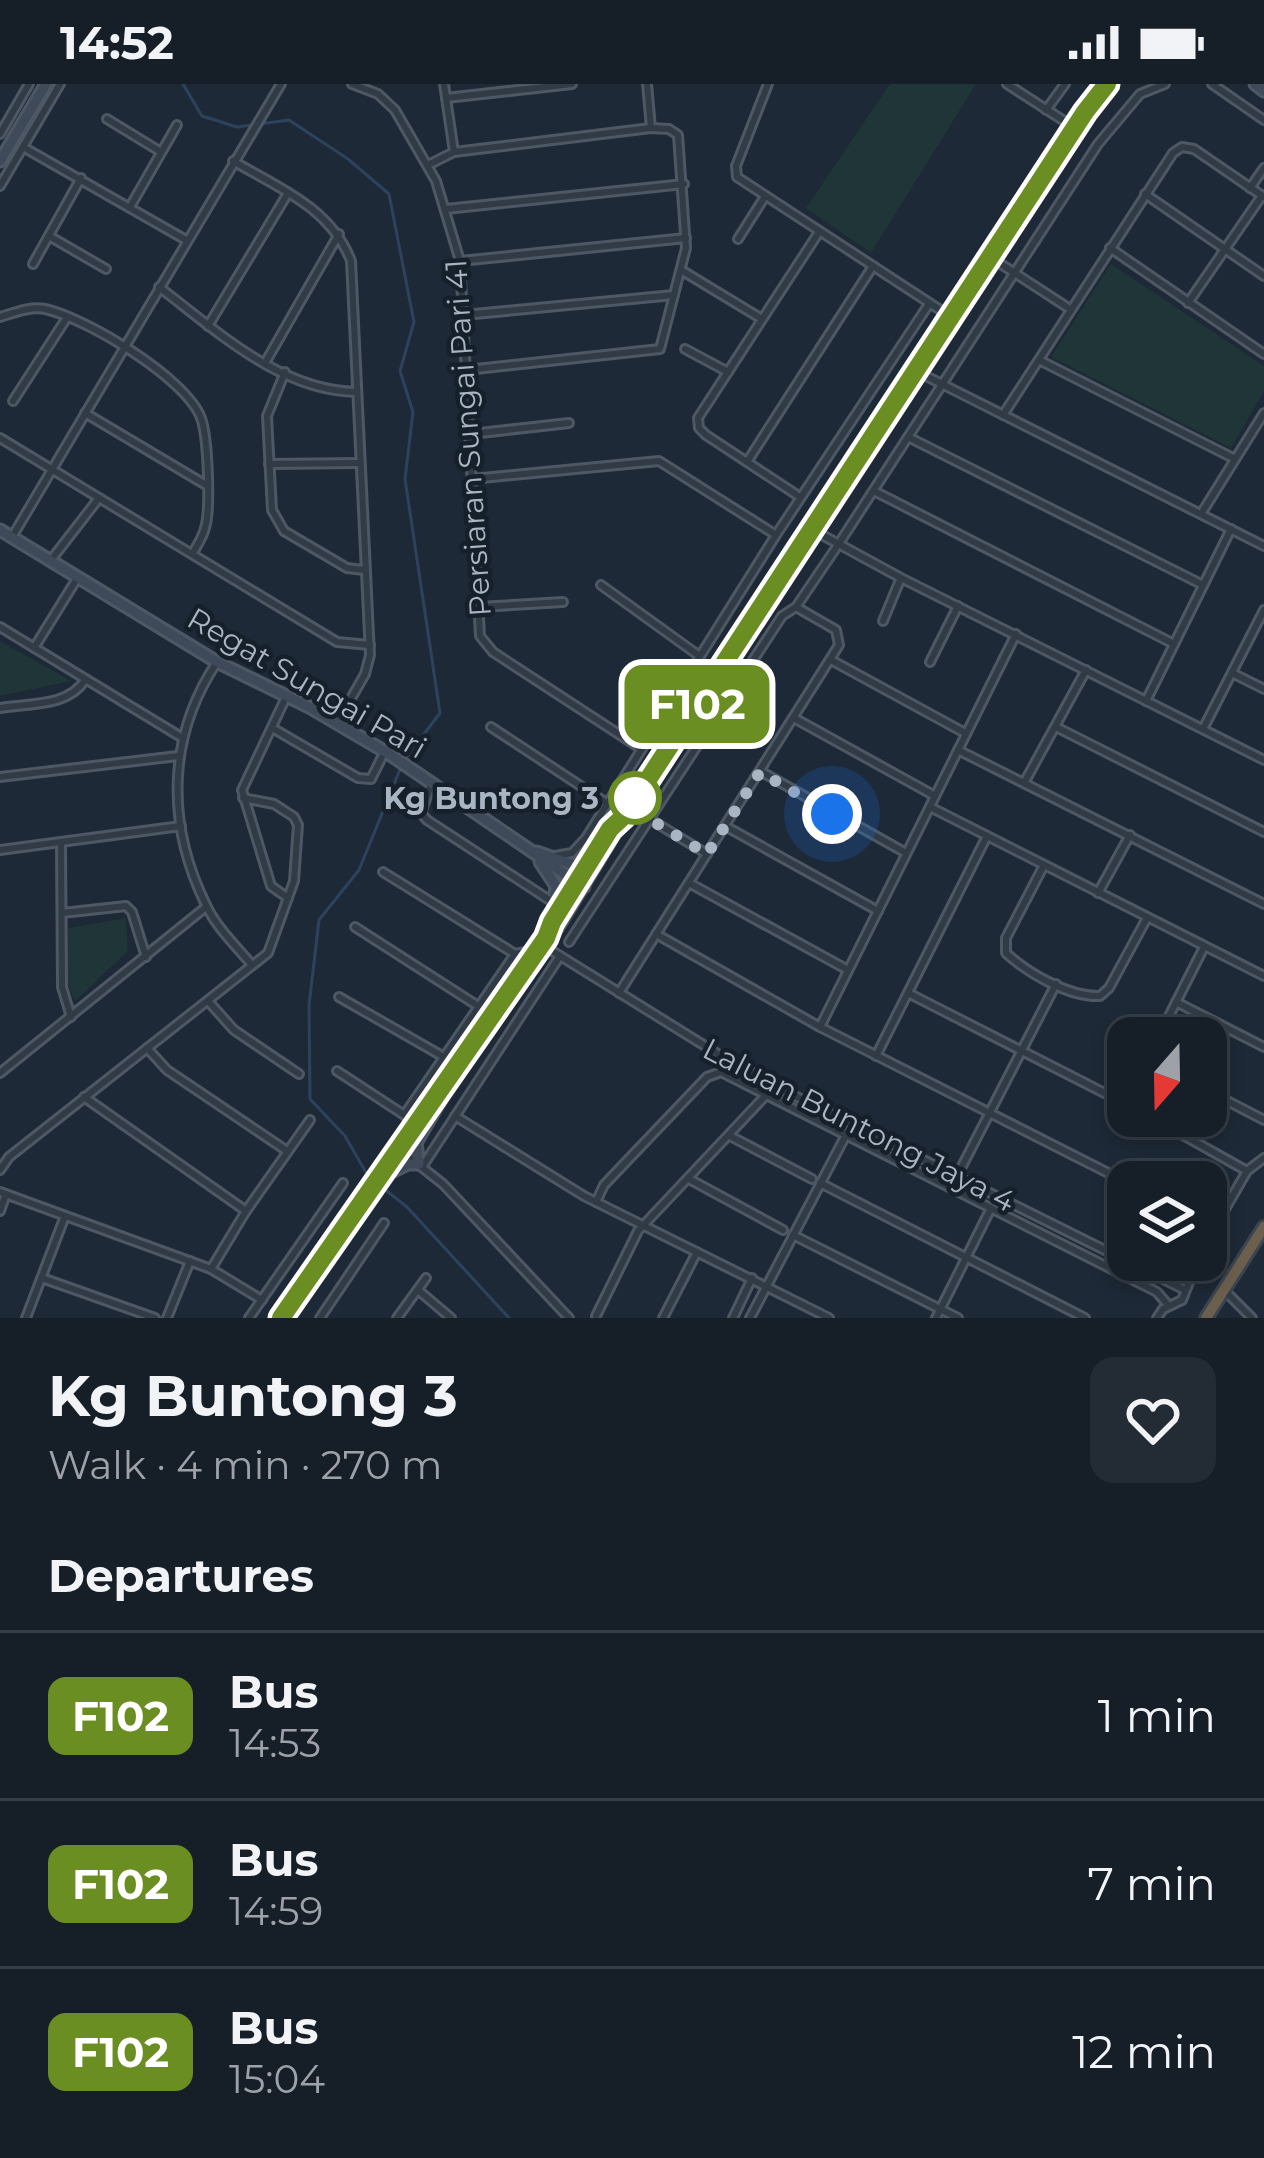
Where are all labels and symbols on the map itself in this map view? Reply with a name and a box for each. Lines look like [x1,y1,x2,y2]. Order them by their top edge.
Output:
street label: Persiaran Sungai Pari 41 [437,258,499,618]
street label: Regat Sungai Pari [181,600,433,766]
line badge: F102 [613,665,781,743]
marker: Kg Buntong 3 [610,773,660,823]
place label: Kg Buntong 3 [383,780,599,817]
your location [802,784,862,844]
north arrow [1107,1017,1227,1137]
street label: Laluan Buntong Jaya 4 [697,1030,1021,1220]

